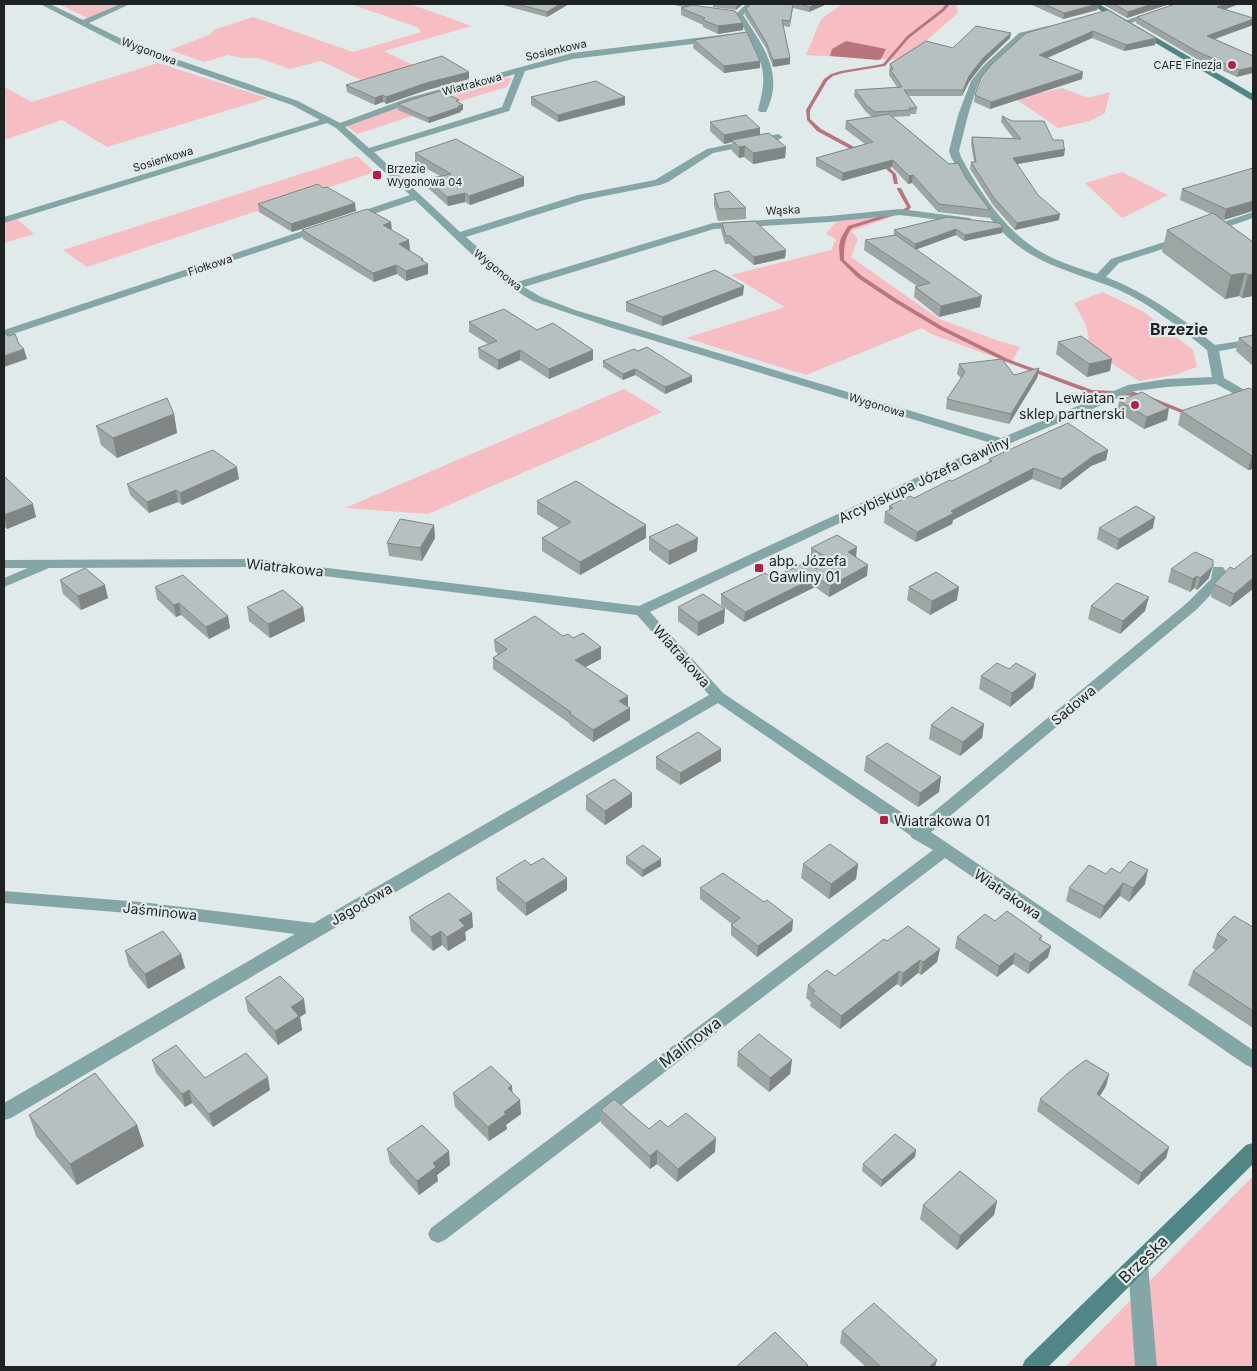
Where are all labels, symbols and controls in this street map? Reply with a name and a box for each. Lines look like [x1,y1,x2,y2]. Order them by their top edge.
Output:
street label: Wygonowa [119,34,179,68]
street label: Sosienkowa [524,36,588,64]
place label: CAFE Finezja [1154,58,1222,72]
marker: CAFE Finezja [1226,59,1238,71]
street label: Wiatrakowa [441,69,503,99]
street label: Sosienkowa [131,143,195,175]
place label: Brzezie Wygonowa 04 [387,162,462,189]
marker: Brzezie Wygonowa 04 [371,169,383,181]
street label: Wąska [765,202,801,218]
street label: Wygonowa [471,246,525,294]
street label: Fiołkowa [186,251,234,279]
district label: Brzezie [1150,319,1208,339]
place label: Lewiatan - sklep partnerski [1019,389,1125,422]
street label: Wygonowa [847,390,907,420]
marker: Lewiatan - sklep partnerski [1129,399,1141,411]
street label: Arcybiskupa Józefa Gawliny [836,432,1013,526]
place label: abp. Józefa Gawliny 01 [769,552,847,585]
street label: Wiatrakowa [246,554,324,580]
marker: abp. Józefa Gawliny 01 [753,562,765,574]
street label: Wiatrakowa [650,621,714,691]
street label: Sadowa [1047,681,1099,729]
place label: Wiatrakowa 01 [894,812,990,829]
marker: Wiatrakowa 01 [878,814,890,826]
street label: Wiatrakowa [971,865,1045,923]
street label: Jagodowa [327,879,395,929]
street label: Jaśminowa [122,899,198,923]
street label: Malinowa [655,1012,725,1072]
street label: Brzeska [1114,1231,1172,1287]

